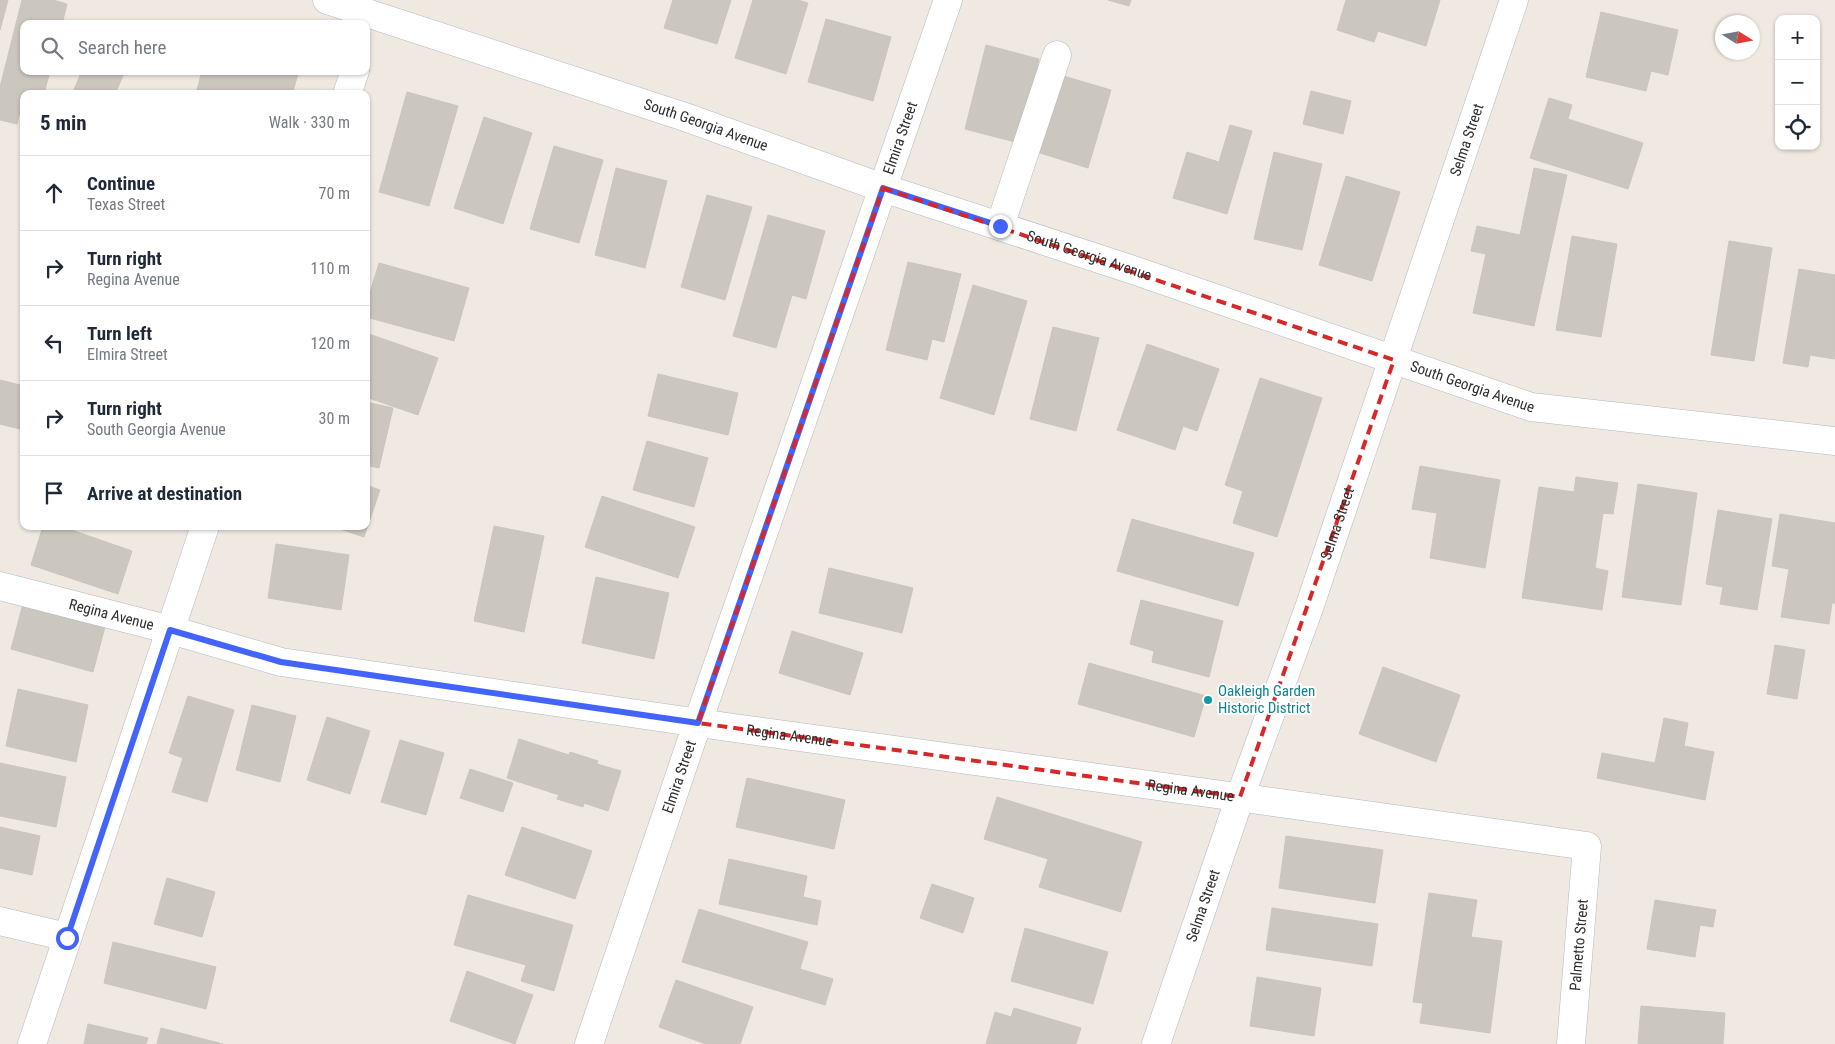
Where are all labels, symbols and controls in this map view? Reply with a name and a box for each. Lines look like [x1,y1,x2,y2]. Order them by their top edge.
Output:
north arrow [1715,15,1760,60]
map controls [1775,15,1820,150]
button: + [1775,15,1820,60]
search box [20,20,370,75]
icon: search [38,34,66,62]
text: Search here [78,36,166,59]
button: − [1775,60,1820,105]
street label: South Georgia Avenue [642,95,770,155]
street label: Elmira Street [879,99,921,177]
street label: Selma Street [1446,101,1487,179]
button: locate [1775,105,1820,150]
text: 5 min [40,111,87,135]
text: Walk · 330 m [269,113,350,132]
text: Continue [87,172,155,195]
icon: ahead [40,179,68,207]
text: 70 m [318,184,350,203]
text: Texas Street [87,195,165,214]
route end [989,215,1012,238]
street label: South Georgia Avenue [1024,227,1154,285]
text: Turn right [87,247,162,270]
icon: right [40,254,68,282]
text: 110 m [311,259,350,278]
text: Regina Avenue [87,270,180,289]
text: Turn left [87,322,152,345]
icon: left [40,329,68,357]
text: 120 m [311,334,350,353]
text: Elmira Street [87,345,168,364]
street label: South Georgia Avenue [1408,357,1537,417]
text: Turn right [87,397,162,420]
icon: right [40,404,68,432]
text: 30 m [318,409,350,428]
text: South Georgia Avenue [87,420,226,439]
icon: arrive [40,479,68,507]
text: Arrive at destination [87,482,242,505]
street label: Selma Street [1317,485,1358,562]
street label: Regina Avenue [67,595,156,634]
place label: Oakleigh Garden Historic District [1218,682,1315,717]
marker: Oakleigh Garden Historic District [1202,694,1214,706]
street label: Regina Avenue [745,721,834,750]
street label: Elmira Street [659,738,700,816]
street label: Regina Avenue [1147,776,1235,806]
street label: Selma Street [1182,867,1224,944]
street label: Palmetto Street [1566,898,1592,992]
route start [56,927,79,950]

